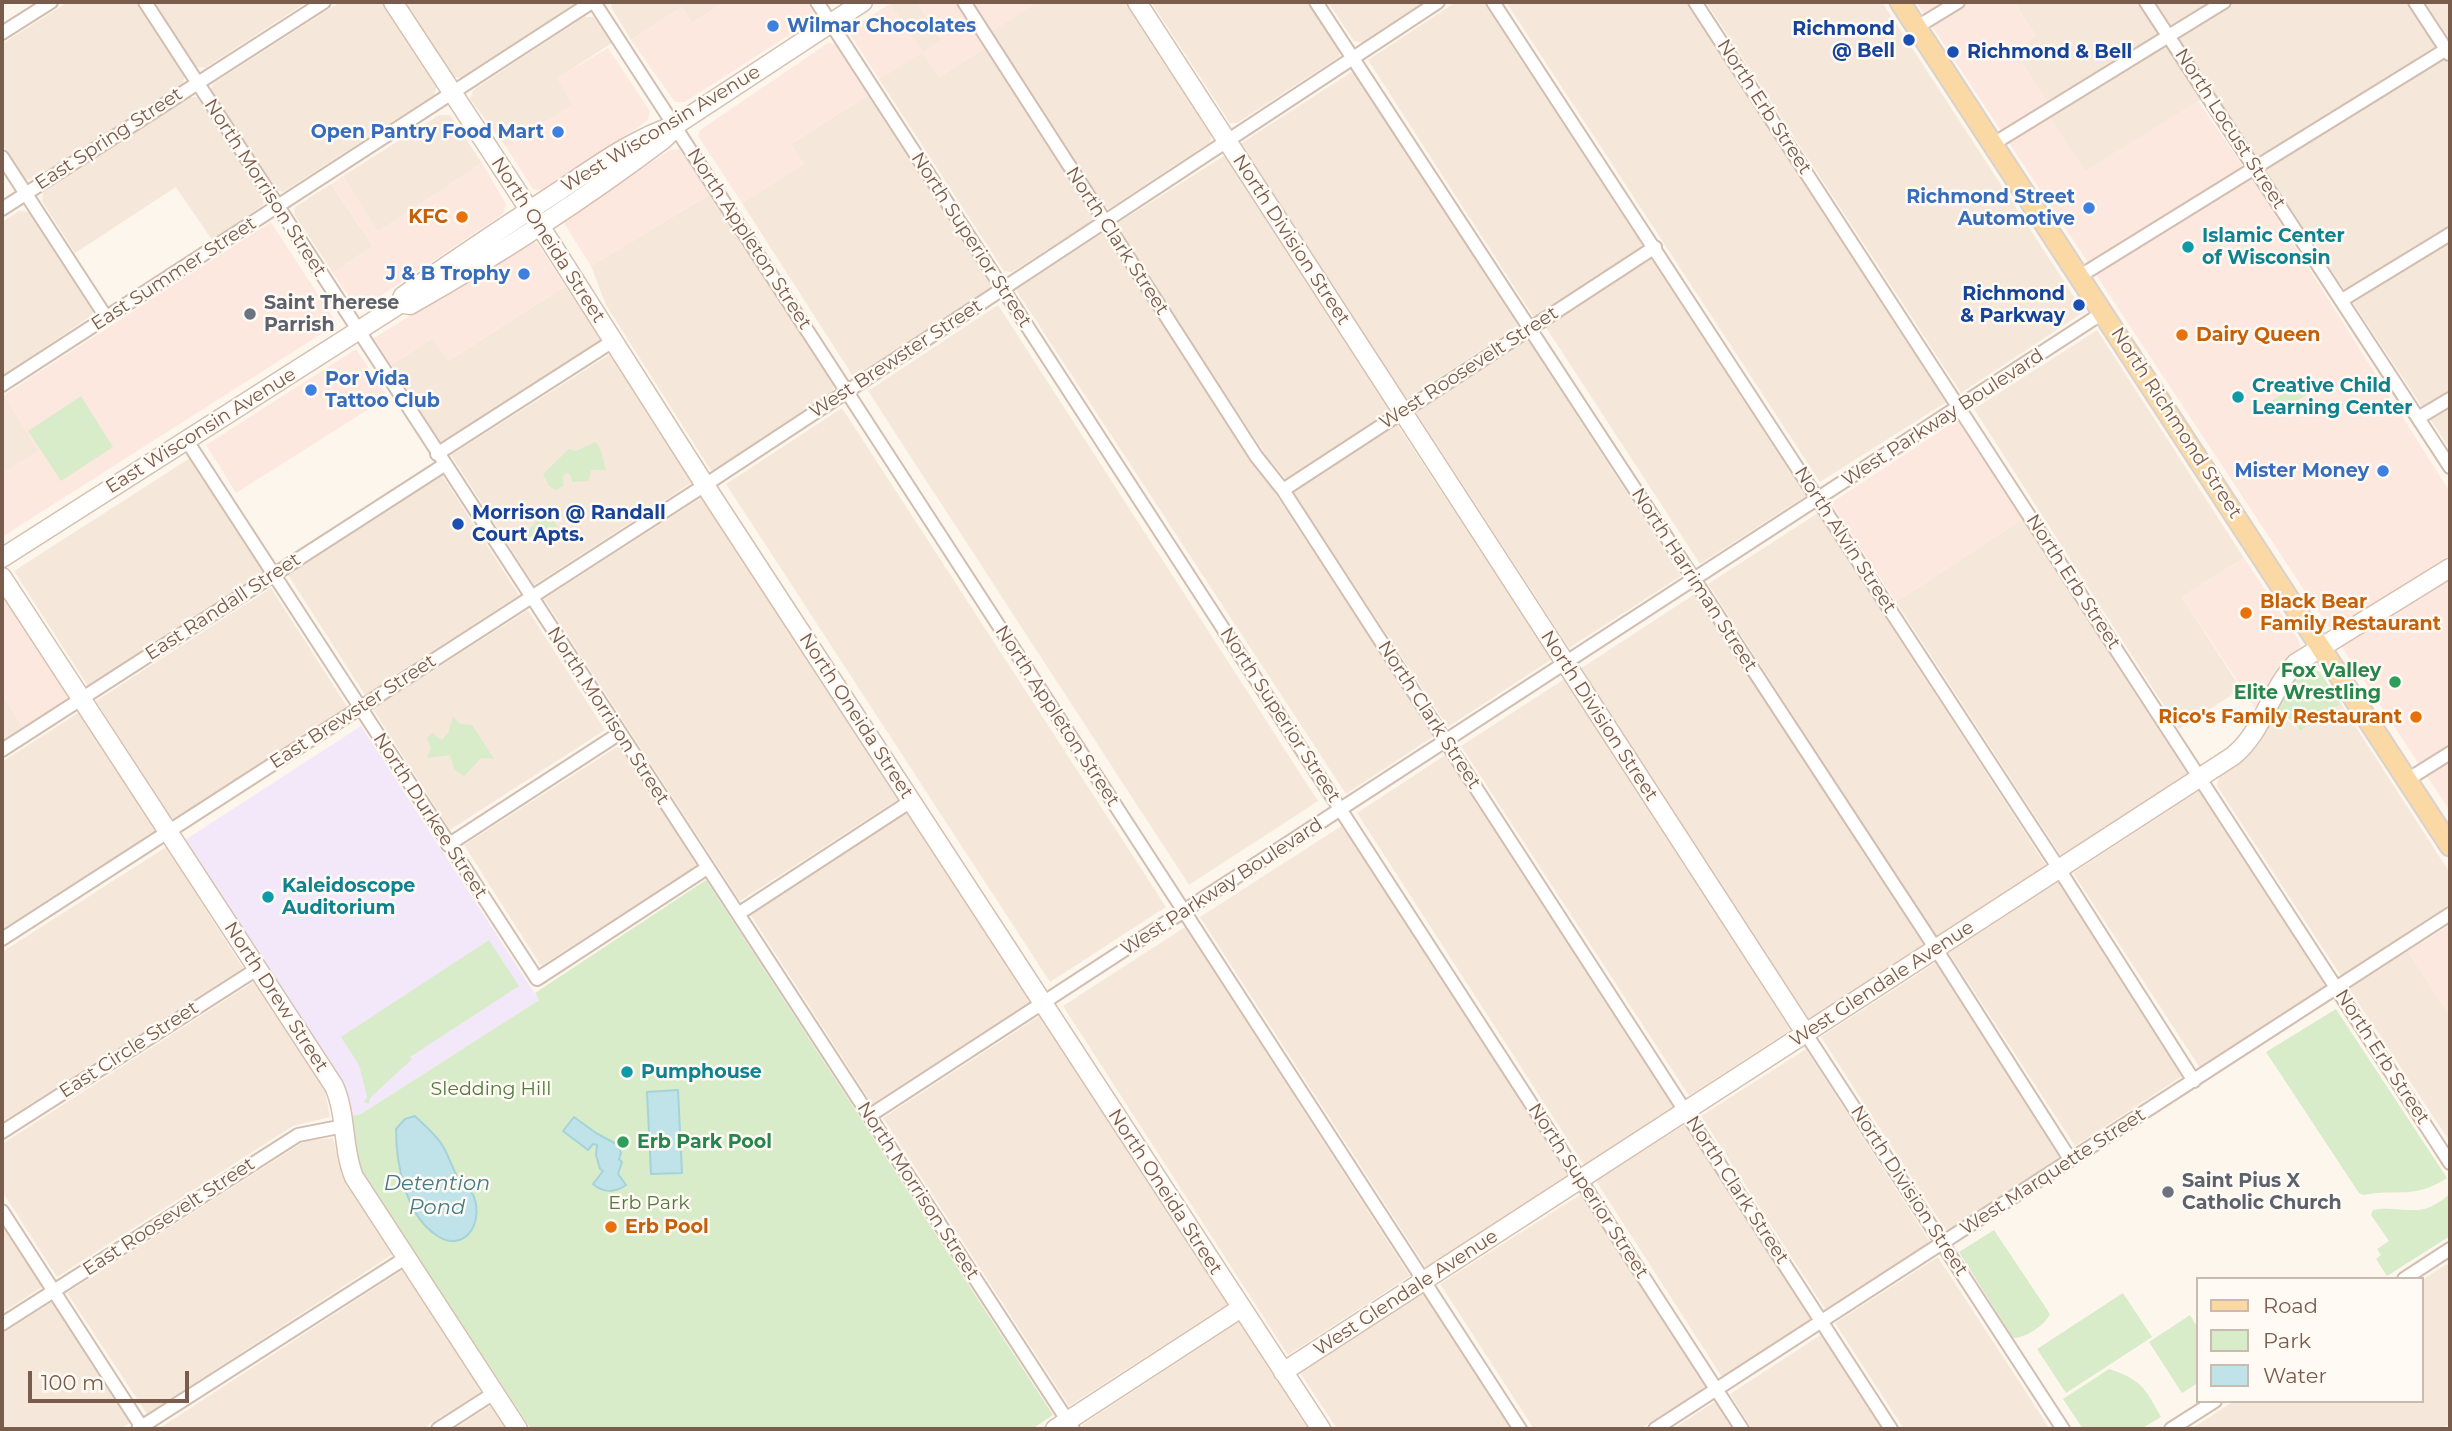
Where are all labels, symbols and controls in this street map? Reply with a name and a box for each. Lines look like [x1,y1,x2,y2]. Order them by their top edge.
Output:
place label: Wilmar Chocolates [787,15,976,37]
marker: Wilmar Chocolates [765,18,781,34]
place label: Richmond @ Bell [1792,18,1895,62]
marker: Richmond @ Bell [1901,32,1917,48]
street label: North Erb Street [1712,35,1816,179]
place label: Richmond & Bell [1967,41,2132,63]
marker: Richmond & Bell [1945,44,1961,60]
street label: North Locust Street [2170,45,2290,213]
street label: West Wisconsin Avenue [557,61,765,197]
street label: East Spring Street [31,83,187,195]
street label: North Morrison Street [199,95,331,281]
place label: Open Pantry Food Mart [311,121,544,143]
marker: Open Pantry Food Mart [550,124,566,140]
street label: North Appleton Street [682,144,816,334]
street label: North Superior Street [906,148,1036,332]
street label: North Division Street [1227,151,1355,329]
street label: North Oneida Street [486,153,610,327]
street label: North Clark Street [1061,163,1173,319]
place label: Richmond Street Automotive [1906,186,2075,230]
marker: Richmond Street Automotive [2081,200,2097,216]
place label: KFC [408,206,448,228]
marker: KFC [454,209,470,225]
street label: East Summer Street [87,212,261,336]
place label: Islamic Center of Wisconsin [2202,225,2345,269]
marker: Islamic Center of Wisconsin [2180,239,2196,255]
place label: J & B Trophy [386,263,510,285]
marker: J & B Trophy [516,266,532,282]
place label: Richmond & Parkway [1960,283,2065,327]
place label: Saint Therese Parrish [264,292,399,336]
street label: West Brewster Street [805,295,987,423]
marker: Richmond & Parkway [2071,297,2087,313]
street label: West Roosevelt Street [1375,302,1563,434]
marker: Saint Therese Parrish [242,306,258,322]
street label: North Richmond Street [2106,323,2246,523]
place label: Dairy Queen [2196,324,2320,346]
marker: Dairy Queen [2174,327,2190,343]
street label: West Parkway Boulevard [1838,344,2048,492]
street label: East Wisconsin Avenue [102,363,300,499]
place label: Por Vida Tattoo Club [325,368,440,412]
place label: Creative Child Learning Center [2252,375,2412,419]
marker: Por Vida Tattoo Club [303,382,319,398]
marker: Creative Child Learning Center [2230,389,2246,405]
place label: Mister Money [2234,460,2369,482]
street label: North Alvin Street [1789,462,1901,618]
marker: Mister Money [2375,463,2391,479]
street label: North Harriman Street [1626,484,1762,676]
place label: Morrison @ Randall Court Apts. [472,502,666,546]
street label: North Erb Street [2021,510,2125,654]
marker: Morrison @ Randall Court Apts. [450,516,466,532]
street label: East Randall Street [141,548,305,666]
place label: Black Bear Family Restaurant [2260,591,2441,635]
marker: Black Bear Family Restaurant [2238,605,2254,621]
street label: North Appleton Street [990,621,1124,811]
street label: North Morrison Street [542,623,674,809]
street label: North Superior Street [1215,623,1345,807]
street label: North Division Street [1535,627,1663,805]
street label: North Oneida Street [794,629,918,803]
street label: North Clark Street [1373,637,1485,793]
street label: East Brewster Street [266,650,440,774]
place label: Fox Valley Elite Wrestling [2234,660,2381,704]
marker: Fox Valley Elite Wrestling [2387,674,2403,690]
place label: Rico's Family Restaurant [2158,706,2402,728]
marker: Rico's Family Restaurant [2408,709,2424,725]
street label: North Durkee Street [368,729,492,903]
street label: West Parkway Boulevard [1117,813,1327,961]
place label: Kaleidoscope Auditorium [282,875,415,919]
marker: Kaleidoscope Auditorium [260,889,276,905]
street label: West Glendale Avenue [1786,916,1978,1052]
street label: North Drew Street [219,918,333,1076]
street label: North Erb Street [2330,985,2434,1129]
street label: East Circle Street [55,997,203,1103]
place label: Pumphouse [641,1061,762,1083]
marker: Pumphouse [619,1064,635,1080]
park label: Sledding Hill [431,1078,551,1100]
street label: North Morrison Street [852,1098,984,1284]
street label: North Superior Street [1523,1099,1653,1283]
street label: North Division Street [1845,1102,1973,1280]
street label: West Marquette Street [1956,1104,2150,1240]
street label: North Oneida Street [1103,1105,1227,1279]
street label: North Clark Street [1681,1112,1793,1268]
place label: Erb Park Pool [637,1131,772,1153]
marker: Erb Park Pool [615,1134,631,1150]
street label: East Roosevelt Street [79,1153,259,1281]
place label: Saint Pius X Catholic Church [2182,1170,2342,1214]
water label: Detention Pond [384,1171,490,1221]
marker: Saint Pius X Catholic Church [2160,1184,2176,1200]
park label: Erb Park [608,1192,690,1214]
place label: Erb Pool [625,1216,709,1238]
marker: Erb Pool [603,1219,619,1235]
street label: West Glendale Avenue [1310,1225,1502,1361]
legend [2196,1277,2424,1403]
text: Road [2263,1293,2318,1318]
text: Park [2263,1328,2311,1353]
scale bar [32,1358,192,1402]
text: Water [2263,1363,2327,1388]
text: 100 m [41,1370,104,1395]

